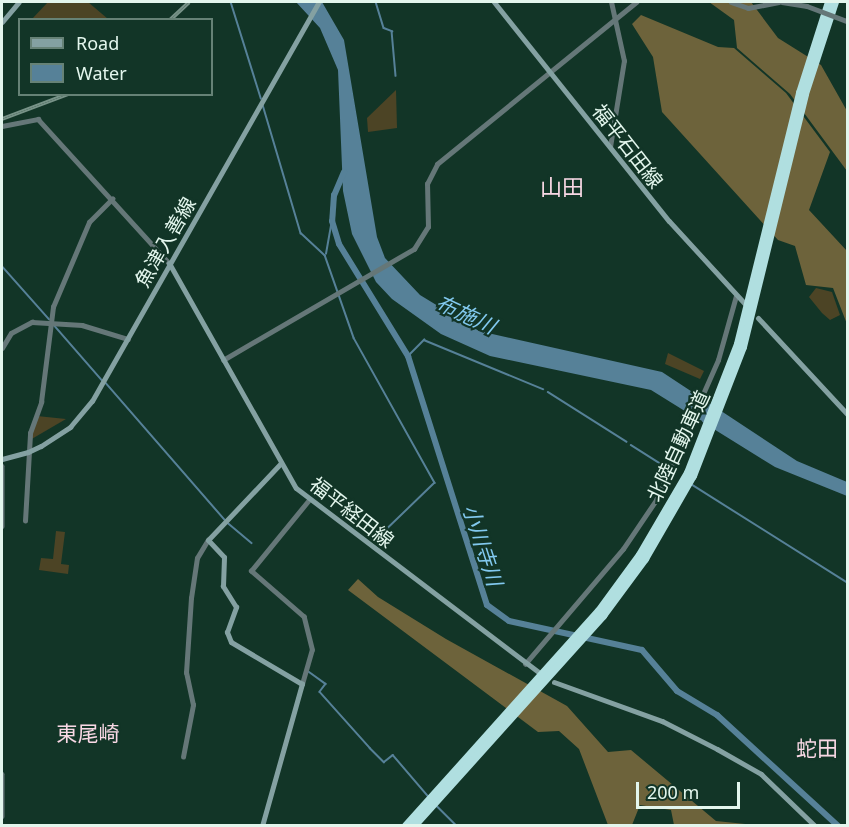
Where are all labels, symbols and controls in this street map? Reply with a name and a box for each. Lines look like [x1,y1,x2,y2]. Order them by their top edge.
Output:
legend [18,18,213,96]
text: Road [76,31,119,55]
text: Water [76,61,127,85]
street label: 福平石田線 [588,99,668,193]
district label: 山田 [540,174,584,200]
street label: 魚津入善線 [130,193,200,291]
water label: 布施川 [432,289,500,339]
street label: 北陸自動車道 [642,387,714,505]
street label: 福平経田線 [305,472,399,552]
water label: 小川寺川 [458,501,508,589]
district label: 東尾崎 [57,720,119,746]
district label: 蛇田 [796,735,838,761]
scale bar [639,770,742,808]
text: 200 m [647,780,699,804]

